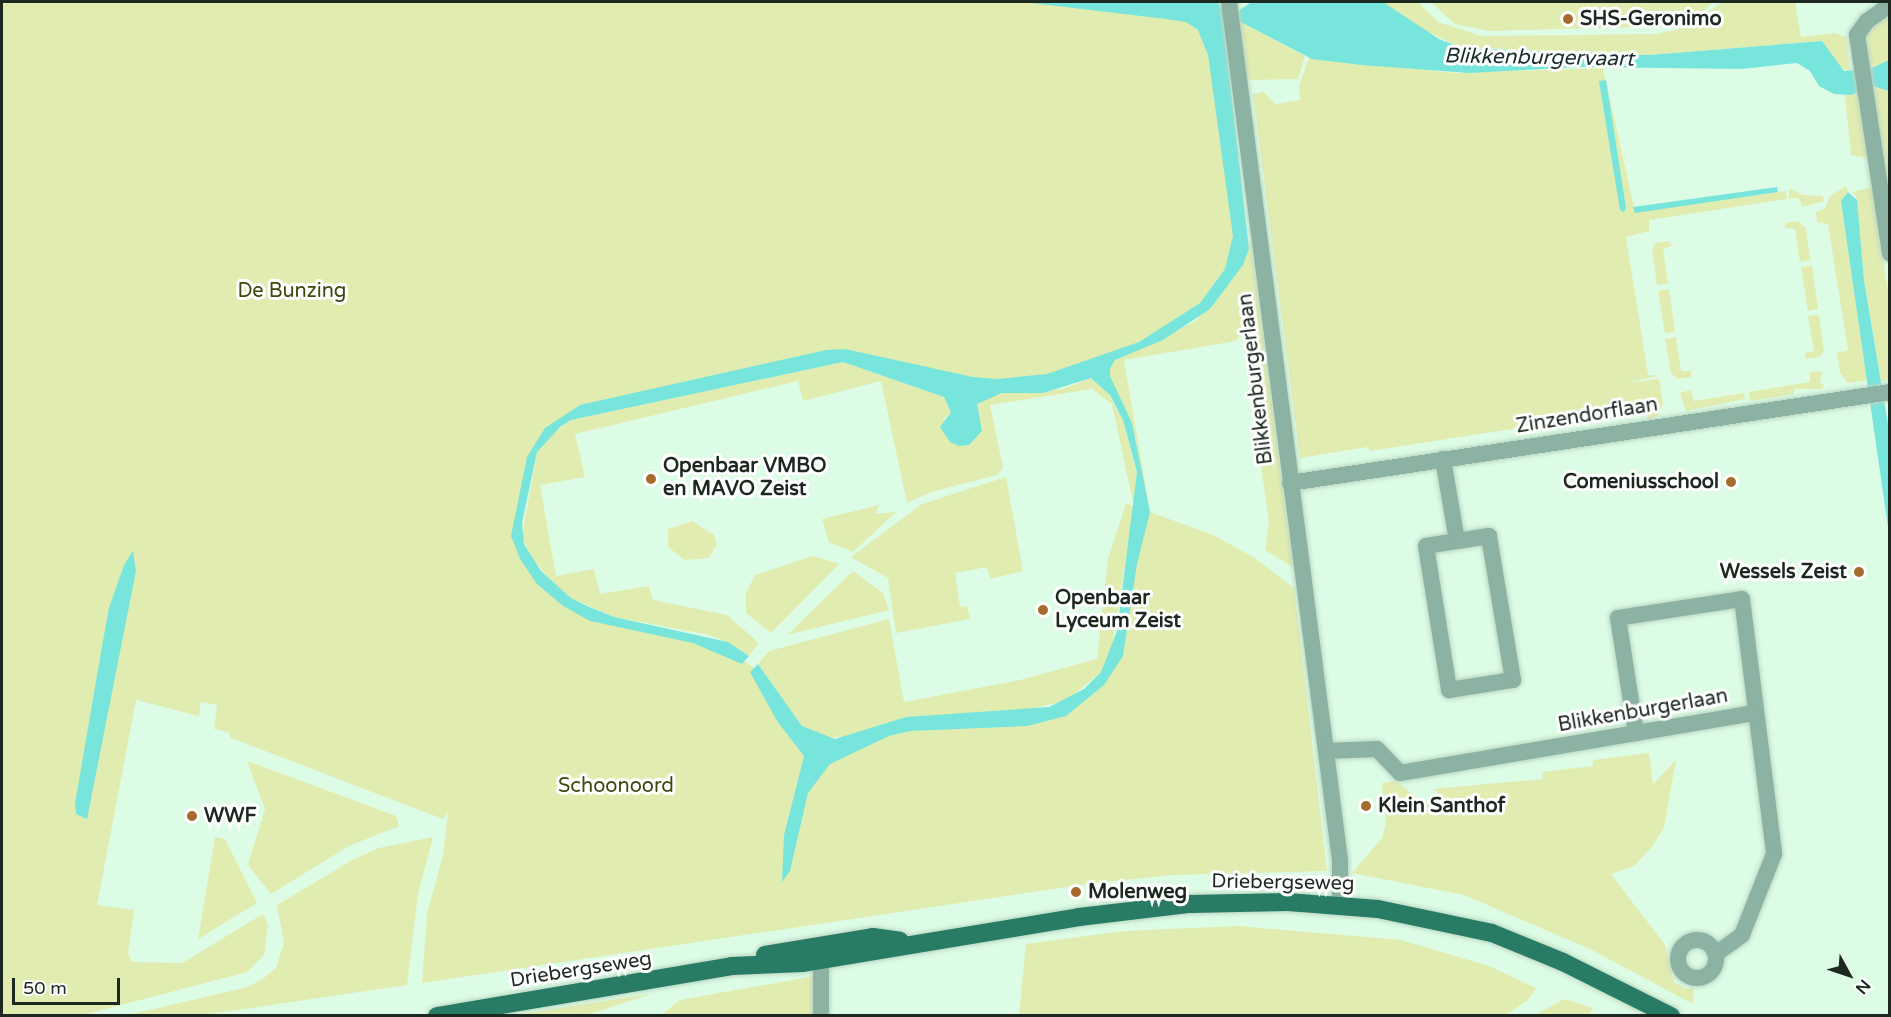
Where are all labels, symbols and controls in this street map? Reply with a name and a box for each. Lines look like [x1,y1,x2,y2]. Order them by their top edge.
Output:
place label: SHS-Geronimo [1580,7,1722,31]
marker: SHS-Geronimo [1561,12,1575,26]
water label: Blikkenburgervaart [1444,44,1634,72]
park label: De Bunzing [238,279,346,303]
street label: Blikkenburgerlaan [1234,292,1278,466]
street label: Zinzendorflaan [1514,393,1660,439]
place label: Openbaar VMBO en MAVO Zeist [663,455,826,502]
place label: Comeniusschool [1563,470,1719,494]
marker: Openbaar VMBO en MAVO Zeist [644,472,658,486]
marker: Comeniusschool [1724,475,1738,489]
place label: Wessels Zeist [1720,560,1847,584]
marker: Wessels Zeist [1852,565,1866,579]
place label: Openbaar Lyceum Zeist [1055,586,1181,633]
marker: Openbaar Lyceum Zeist [1036,603,1050,617]
street label: Blikkenburgerlaan [1556,684,1730,738]
park label: Schoonoord [558,774,674,798]
place label: Klein Santhof [1378,794,1505,818]
marker: Klein Santhof [1359,799,1373,813]
place label: WWF [204,804,257,828]
marker: WWF [185,809,199,823]
street label: Driebergseweg [1211,870,1355,896]
place label: Molenweg [1088,880,1187,904]
marker: Molenweg [1069,885,1083,899]
north arrow [1819,945,1879,1005]
street label: Driebergseweg [508,947,654,993]
scale bar [15,966,123,1004]
text: N [1851,975,1875,998]
text: 50 m [23,977,67,999]

